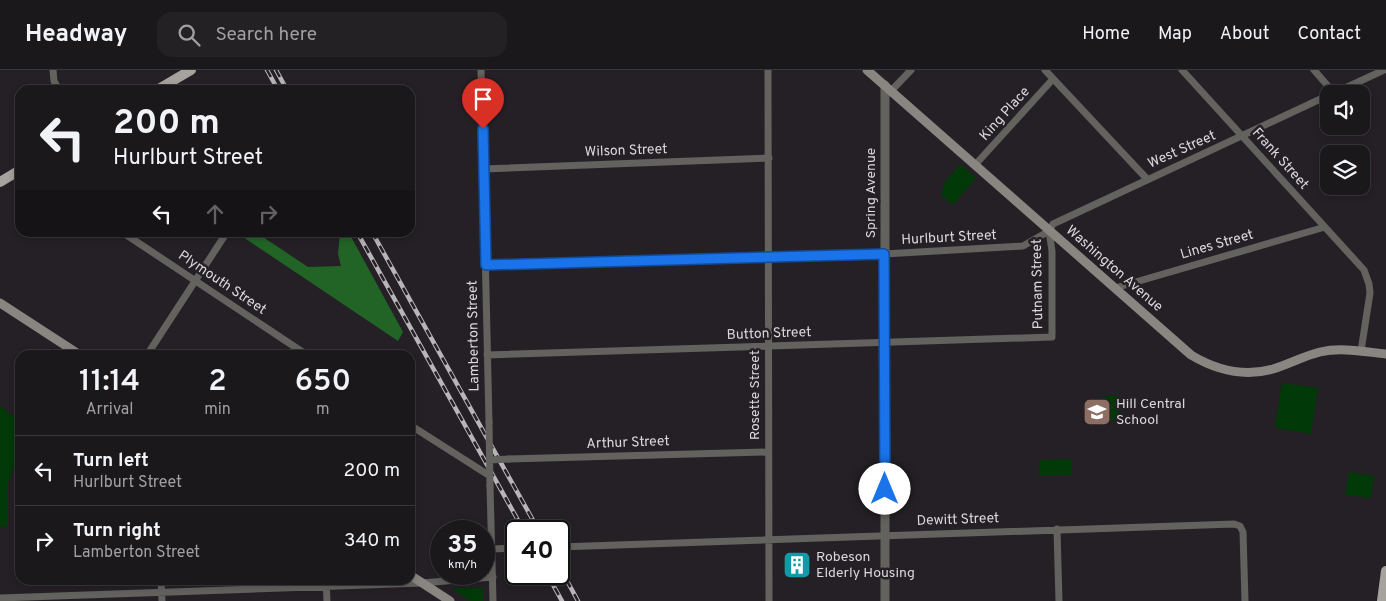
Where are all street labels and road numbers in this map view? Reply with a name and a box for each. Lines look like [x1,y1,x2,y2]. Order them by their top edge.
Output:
street label: King Place [976,83,1034,145]
street label: Frank Street [1248,125,1312,193]
street label: West Street [1145,128,1219,172]
street label: Wilson Street [584,141,668,161]
street label: Spring Avenue [863,148,880,238]
street label: Washington Avenue [1062,222,1166,316]
street label: Lines Street [1178,226,1256,264]
street label: Hurlburt Street [901,227,997,249]
street label: Putnam Street [1029,239,1047,329]
street label: Plymouth Street [175,247,269,319]
street label: Lamberton Street [465,280,483,392]
street label: Button Street [726,324,812,344]
street label: Rosette Street [747,350,764,440]
street label: Arthur Street [586,433,670,453]
street label: Dewitt Street [916,510,1000,530]

